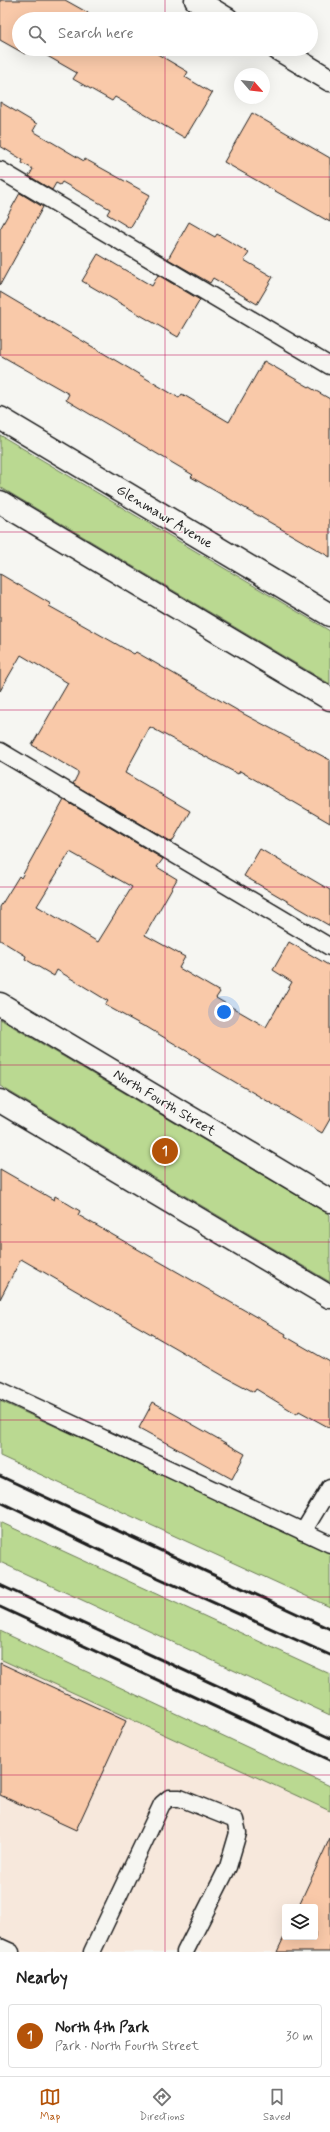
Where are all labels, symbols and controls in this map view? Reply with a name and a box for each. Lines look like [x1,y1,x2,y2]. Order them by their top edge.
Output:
search box [12,12,318,56]
icon: search [26,23,48,45]
text: Search here [58,24,134,44]
north arrow [234,68,270,104]
street label: Glenmawr Avenue [113,481,216,553]
your location [214,1002,234,1022]
street label: North Fourth Street [110,1065,220,1141]
pin: 1 [152,1136,178,1166]
map controls [282,1904,318,1940]
button: layers [282,1904,318,1940]
text: Nearby [16,1967,68,1989]
text: North 4th Park [55,2018,149,2038]
text: 1 [27,2028,33,2045]
text: 30 m [286,2028,313,2045]
text: Park · North Fourth Street [55,2038,199,2055]
tab: Map [39,2086,61,2124]
tab: Directions [139,2086,185,2124]
tab: Saved [263,2086,291,2124]

